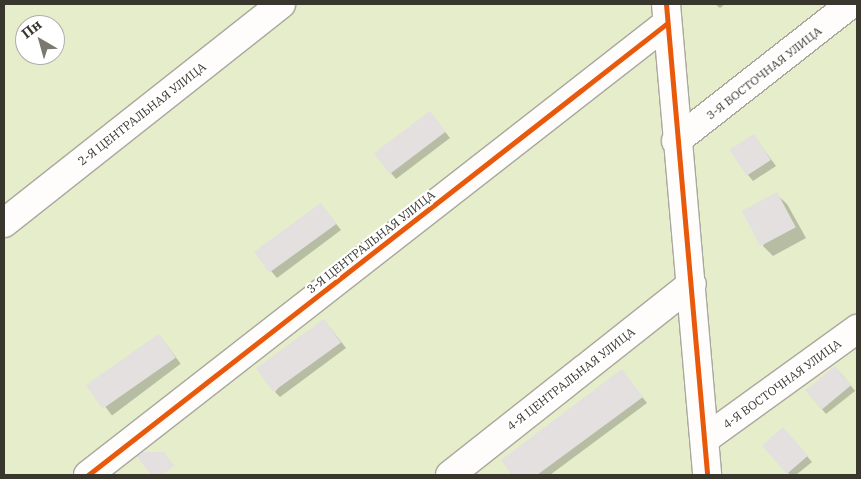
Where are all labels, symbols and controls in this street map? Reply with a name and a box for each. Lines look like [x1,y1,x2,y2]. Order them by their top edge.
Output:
north arrow [15,15,65,65]
text: Пн [18,15,45,42]
street label: 3-Я ВОСТОЧНАЯ УЛИЦА [703,23,825,123]
street label: 2-Я ЦЕНТРАЛЬНАЯ УЛИЦА [75,60,209,168]
street label: 3-Я ЦЕНТРАЛЬНАЯ УЛИЦА [304,188,438,296]
street label: 4-Я ЦЕНТРАЛЬНАЯ УЛИЦА [504,325,638,433]
street label: 4-Я ВОСТОЧНАЯ УЛИЦА [720,336,844,432]

